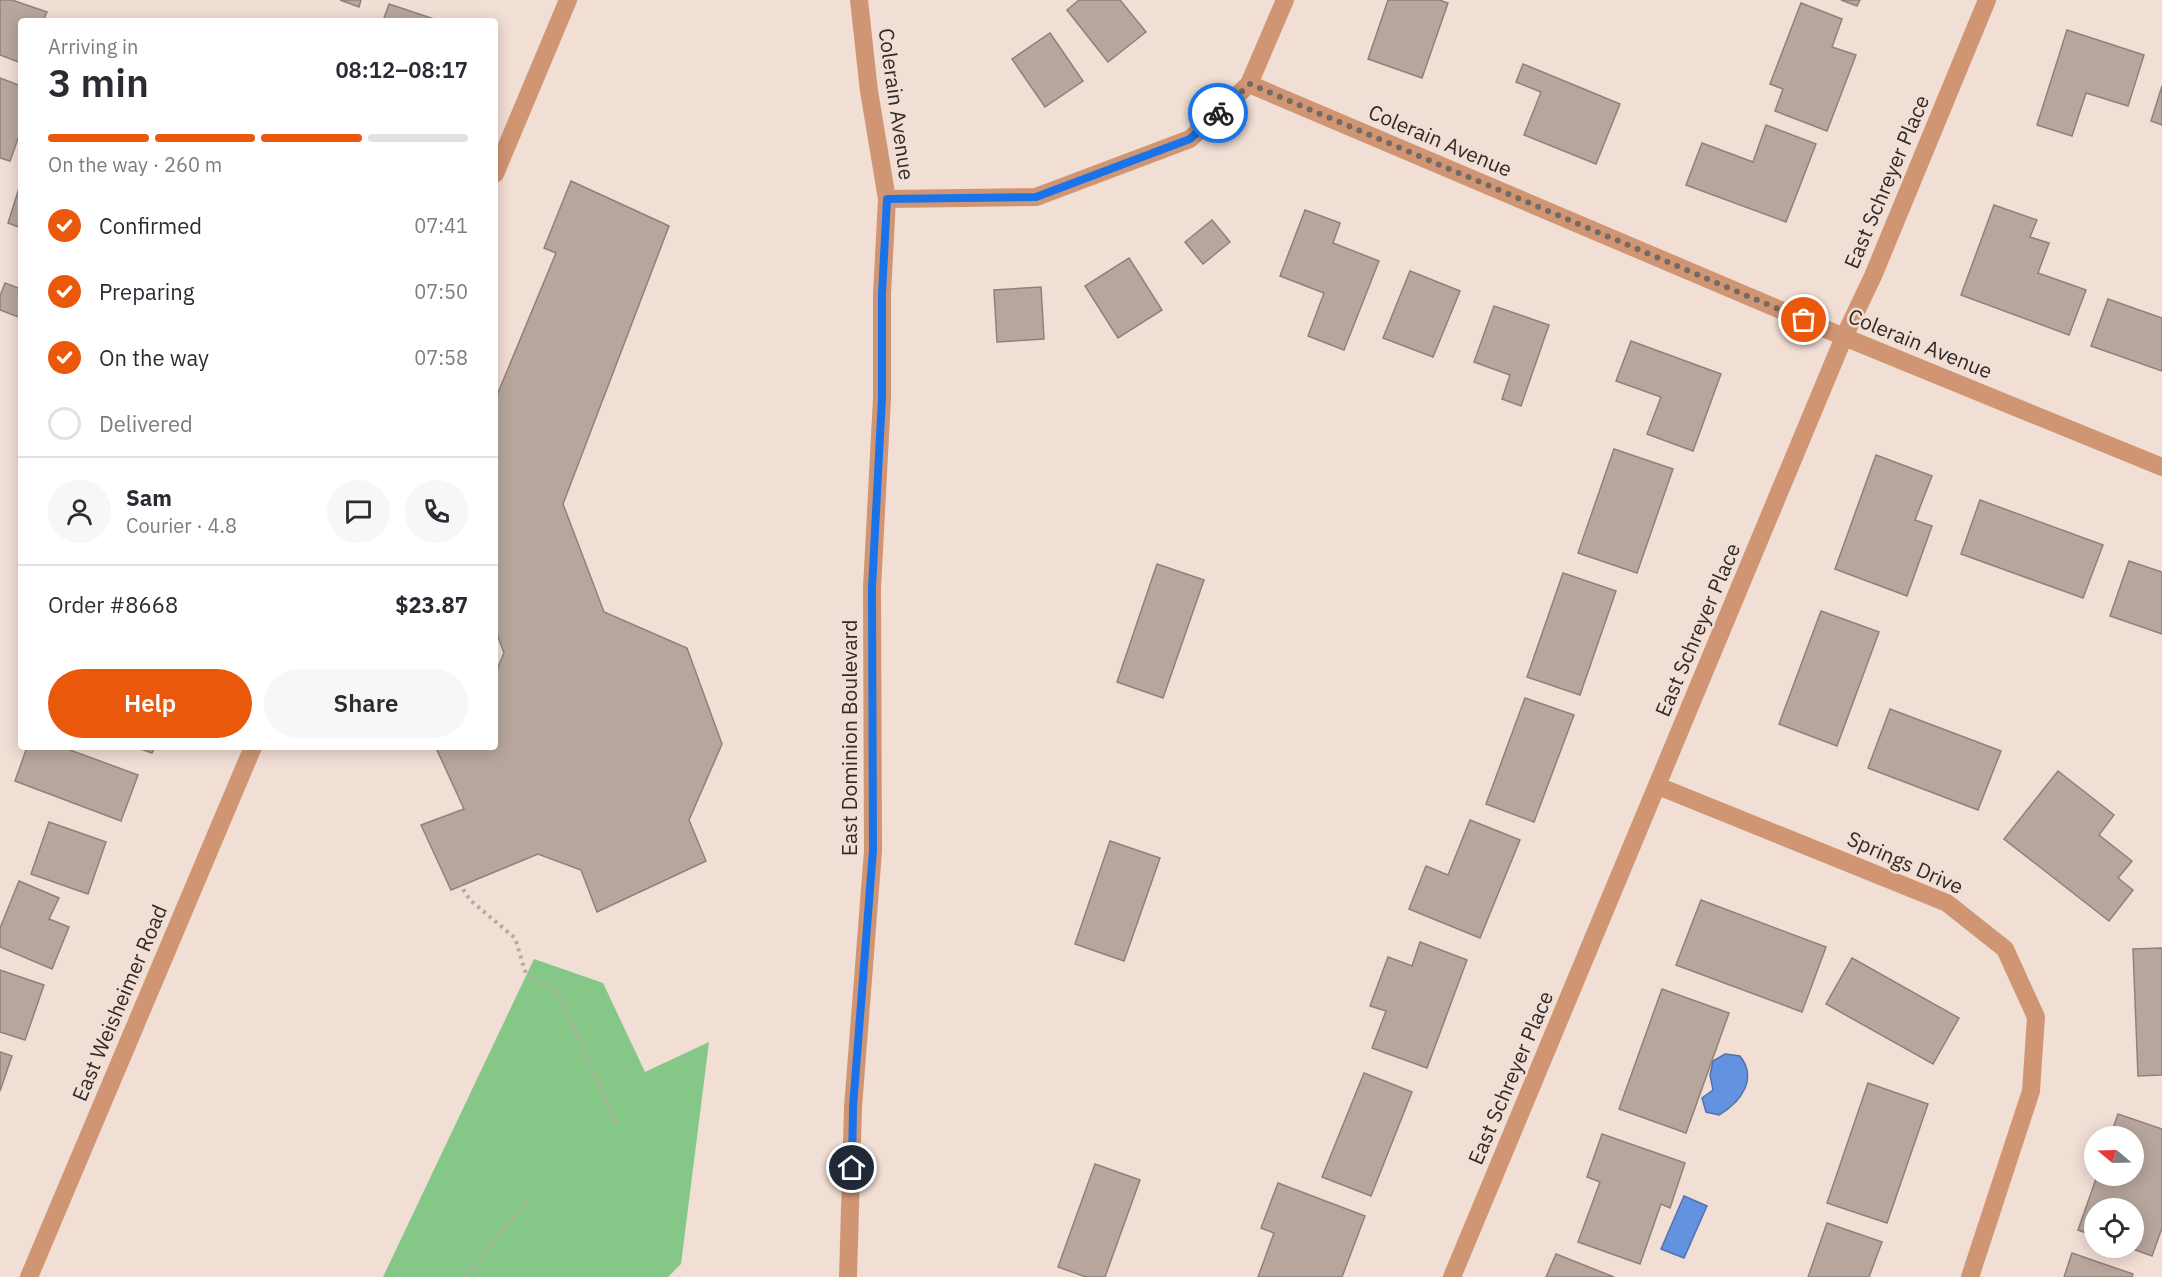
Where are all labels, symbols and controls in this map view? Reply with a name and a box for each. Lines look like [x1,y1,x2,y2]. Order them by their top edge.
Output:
street label: Colerain Avenue [872,26,922,182]
text: Arriving in [48,33,138,60]
text: 08:12–08:17 [335,55,468,84]
text: 3 min [48,57,149,108]
courier [1188,83,1248,143]
street label: East Schreyer Place [1837,91,1935,273]
icon: bike [1202,97,1235,130]
street label: Colerain Avenue [1364,97,1516,183]
text: On the way · 260 m [48,151,222,178]
icon: check [48,209,81,242]
text: Confirmed [99,211,202,240]
text: 07:41 [414,212,468,239]
icon: check [48,275,81,308]
text: Preparing [99,277,194,306]
text: 07:50 [414,278,468,305]
pin [1778,294,1829,345]
street label: Colerain Avenue [1844,301,1997,385]
icon: bag [1787,303,1820,336]
icon: check [48,341,81,374]
text: On the way [99,343,209,372]
text: 07:58 [414,344,468,371]
text: Delivered [99,409,193,438]
button: person [48,480,111,543]
button: chat [327,480,390,543]
button: phone [405,480,468,543]
text: Sam [126,483,172,512]
text: Courier · 4.8 [126,512,237,539]
street label: East Schreyer Place [1648,539,1746,721]
text: Order #8668 [48,590,178,619]
text: $23.87 [395,590,468,619]
street label: East Dominion Boulevard [835,620,863,856]
button: Help [48,669,252,738]
button: Share [264,669,468,738]
street label: Springs Drive [1843,824,1968,900]
street label: East Weisheimer Road [65,900,173,1105]
street label: East Schreyer Place [1461,987,1559,1169]
north arrow [2084,1126,2144,1186]
map controls [2084,1126,2144,1258]
pin [826,1142,877,1193]
icon: home [835,1151,868,1184]
button: locate [2084,1198,2144,1258]

